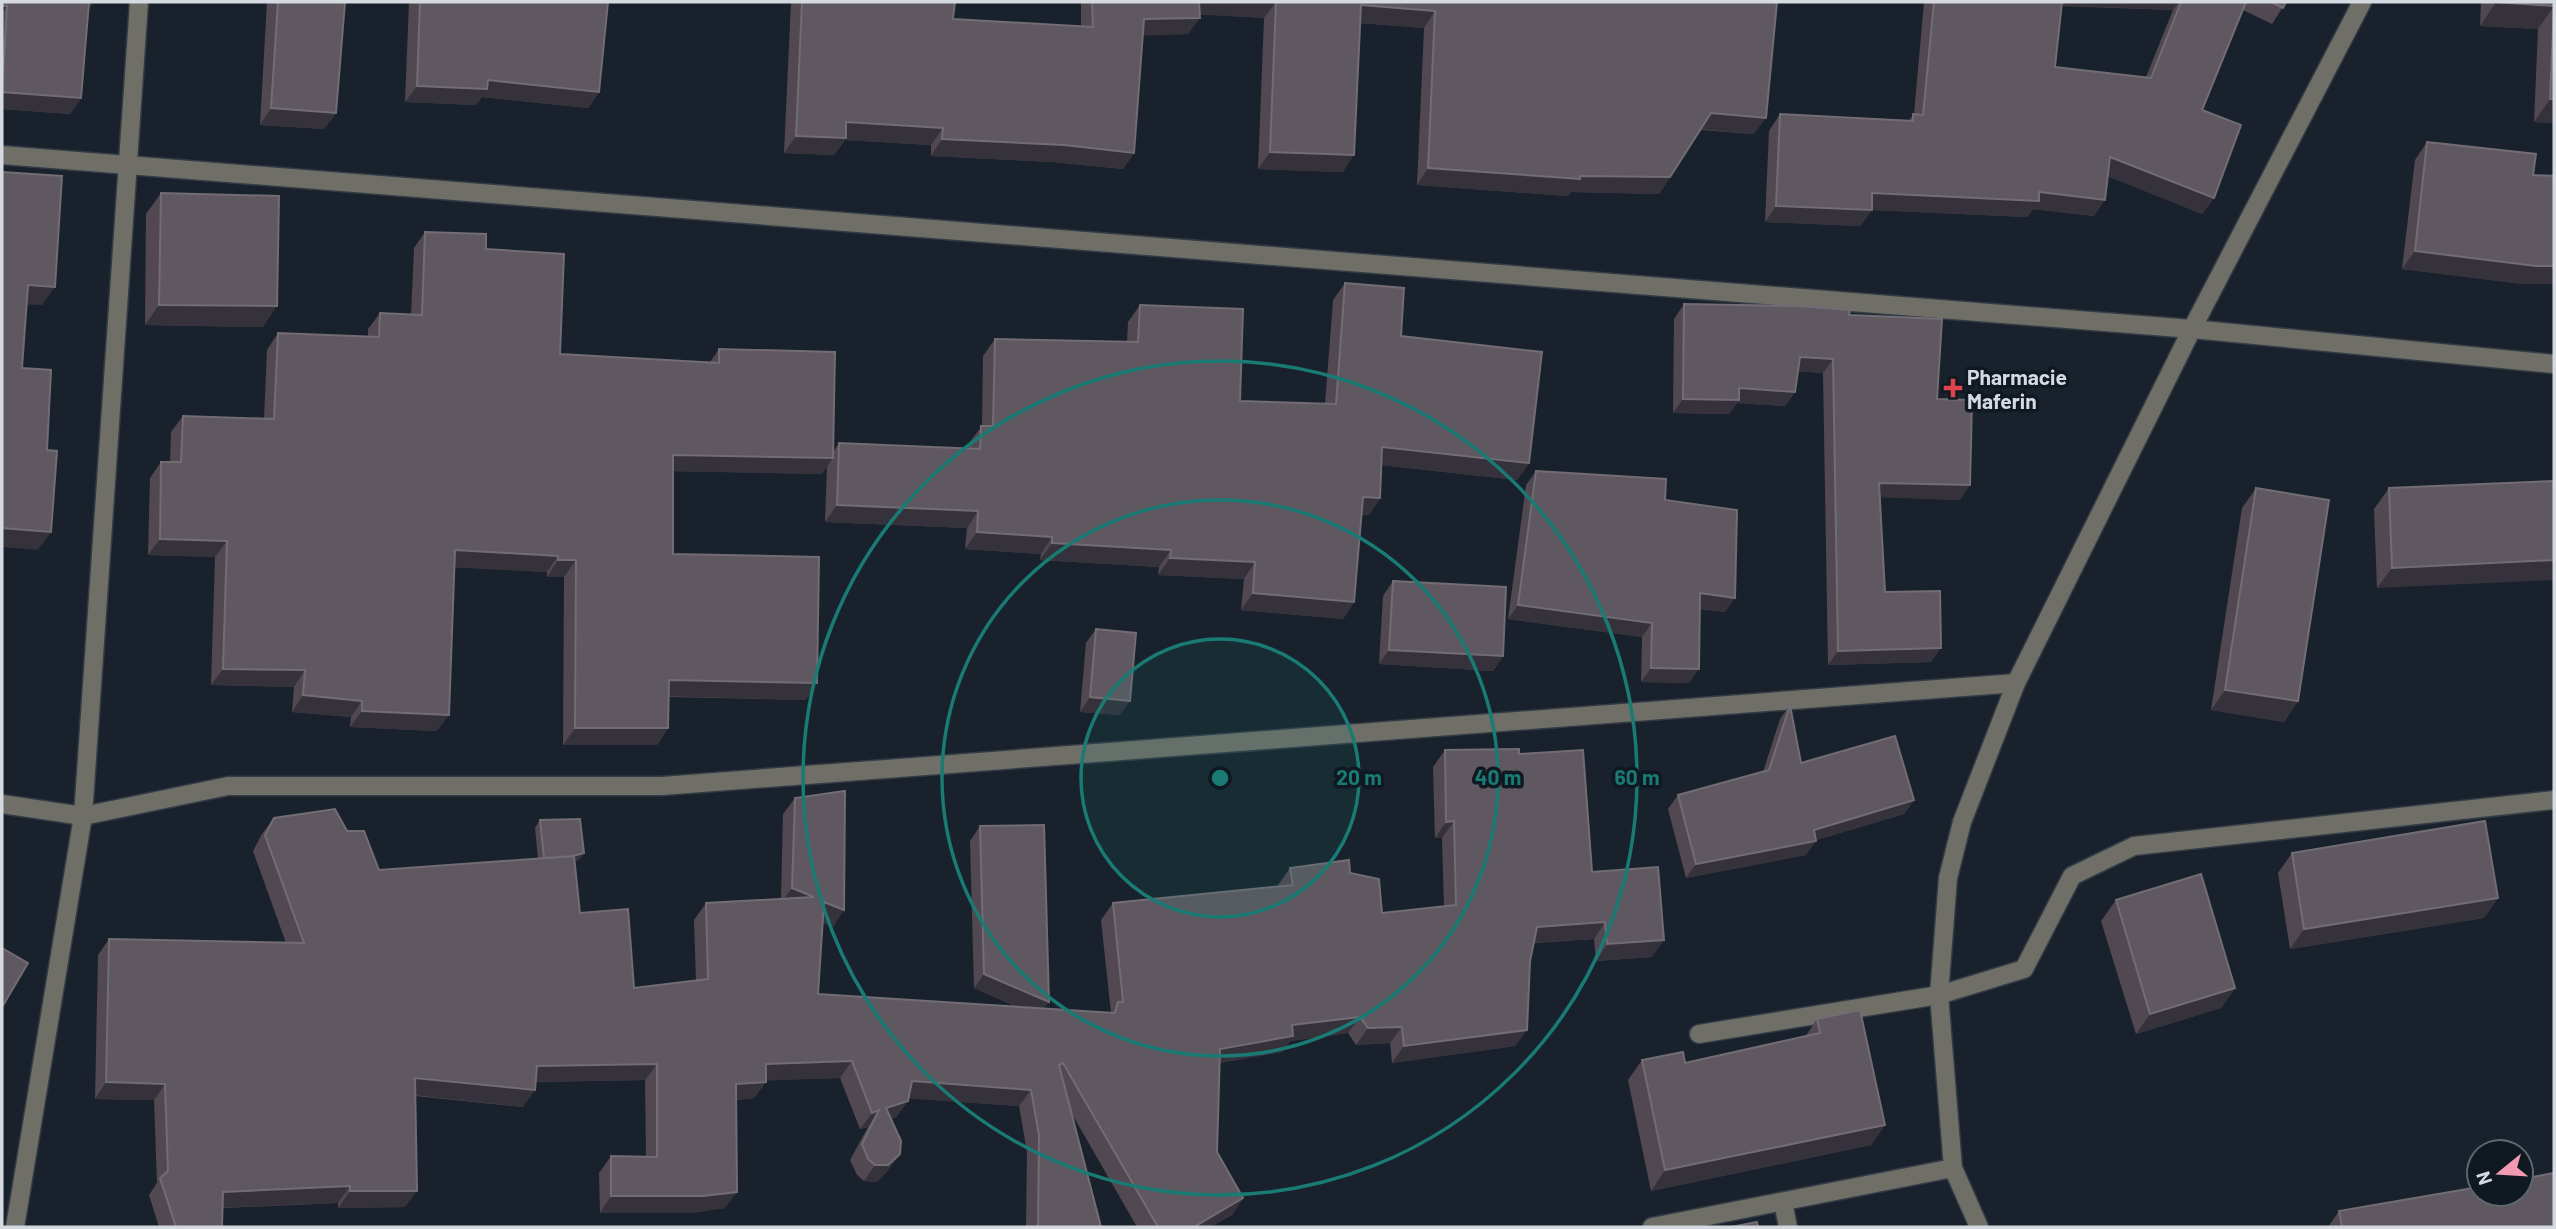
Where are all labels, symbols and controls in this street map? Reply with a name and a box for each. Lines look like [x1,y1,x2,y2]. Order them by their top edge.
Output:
place label: Pharmacie Maferin [1967,364,2067,413]
marker: Pharmacie Maferin [1945,380,1961,396]
text: 20 m [1336,764,1382,789]
text: 40 m [1475,764,1521,789]
text: 60 m [1615,764,1659,789]
centre of rings [1208,766,1232,790]
north arrow [2465,1138,2535,1208]
text: N [2470,1169,2496,1188]

